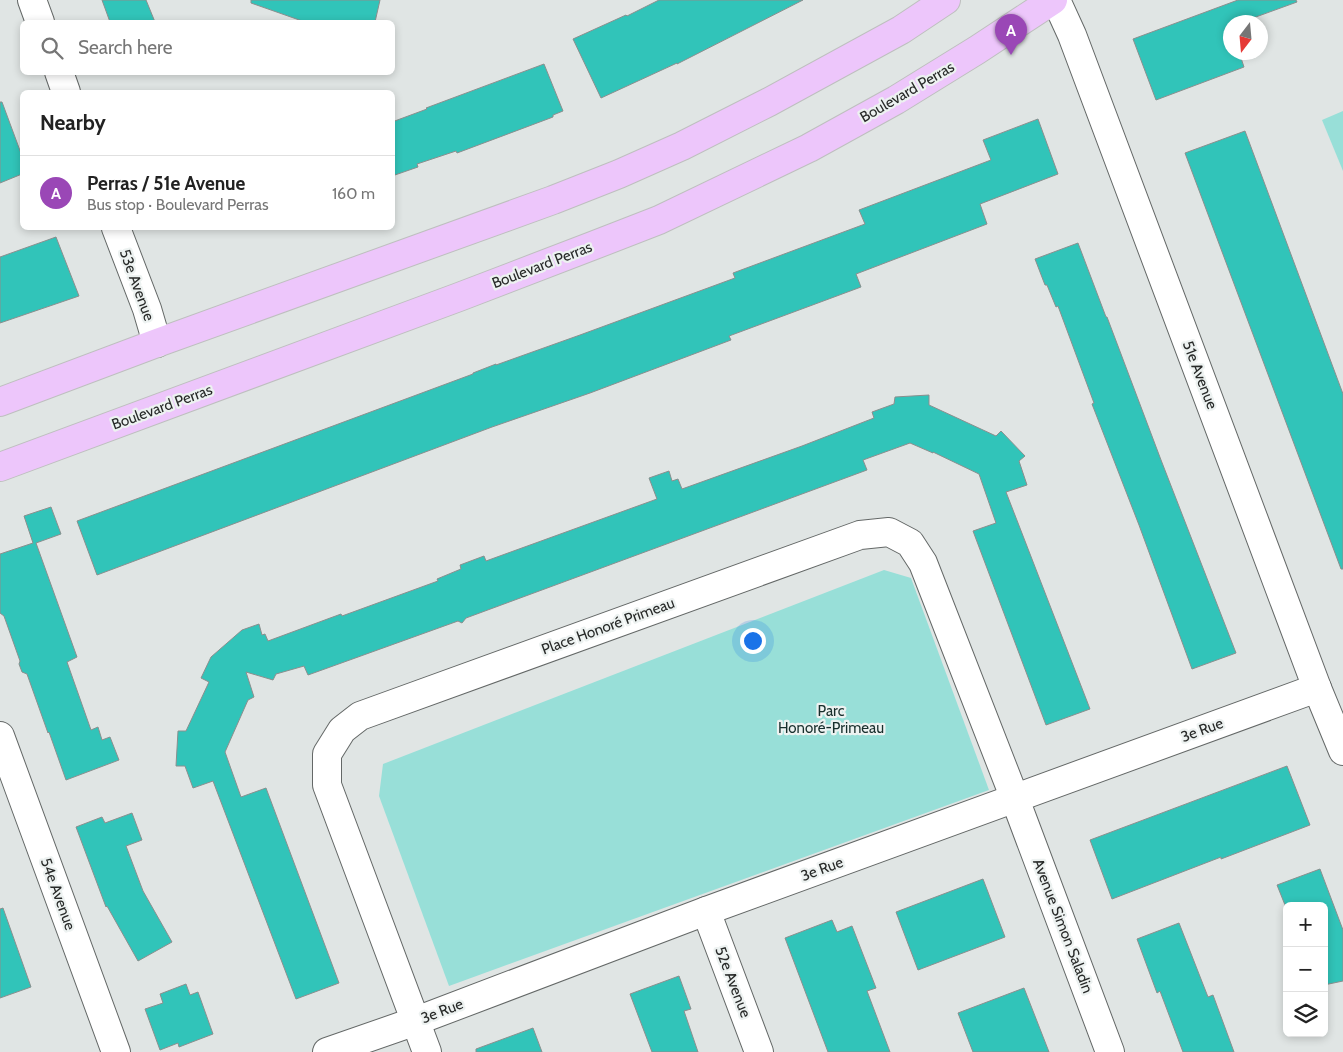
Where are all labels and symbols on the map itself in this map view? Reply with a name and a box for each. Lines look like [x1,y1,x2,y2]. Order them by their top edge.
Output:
pin: A [995,14,1027,55]
north arrow [1223,15,1268,60]
street label: Boulevard Perras [857,58,957,126]
street label: Boulevard Perras [489,238,595,292]
street label: 53e Avenue [116,247,158,324]
street label: 51e Avenue [1179,338,1221,412]
street label: Boulevard Perras [109,380,215,434]
street label: Place Honoré Primeau [539,594,677,658]
your location [740,628,766,654]
park label: Parc Honoré-Primeau [778,702,884,737]
street label: 3e Rue [1178,714,1226,746]
street label: 3e Rue [798,853,846,885]
street label: 54e Avenue [37,855,79,933]
street label: Avenue Simon Saladin [1029,856,1097,996]
street label: 52e Avenue [711,944,755,1020]
street label: 3e Rue [418,995,466,1027]

